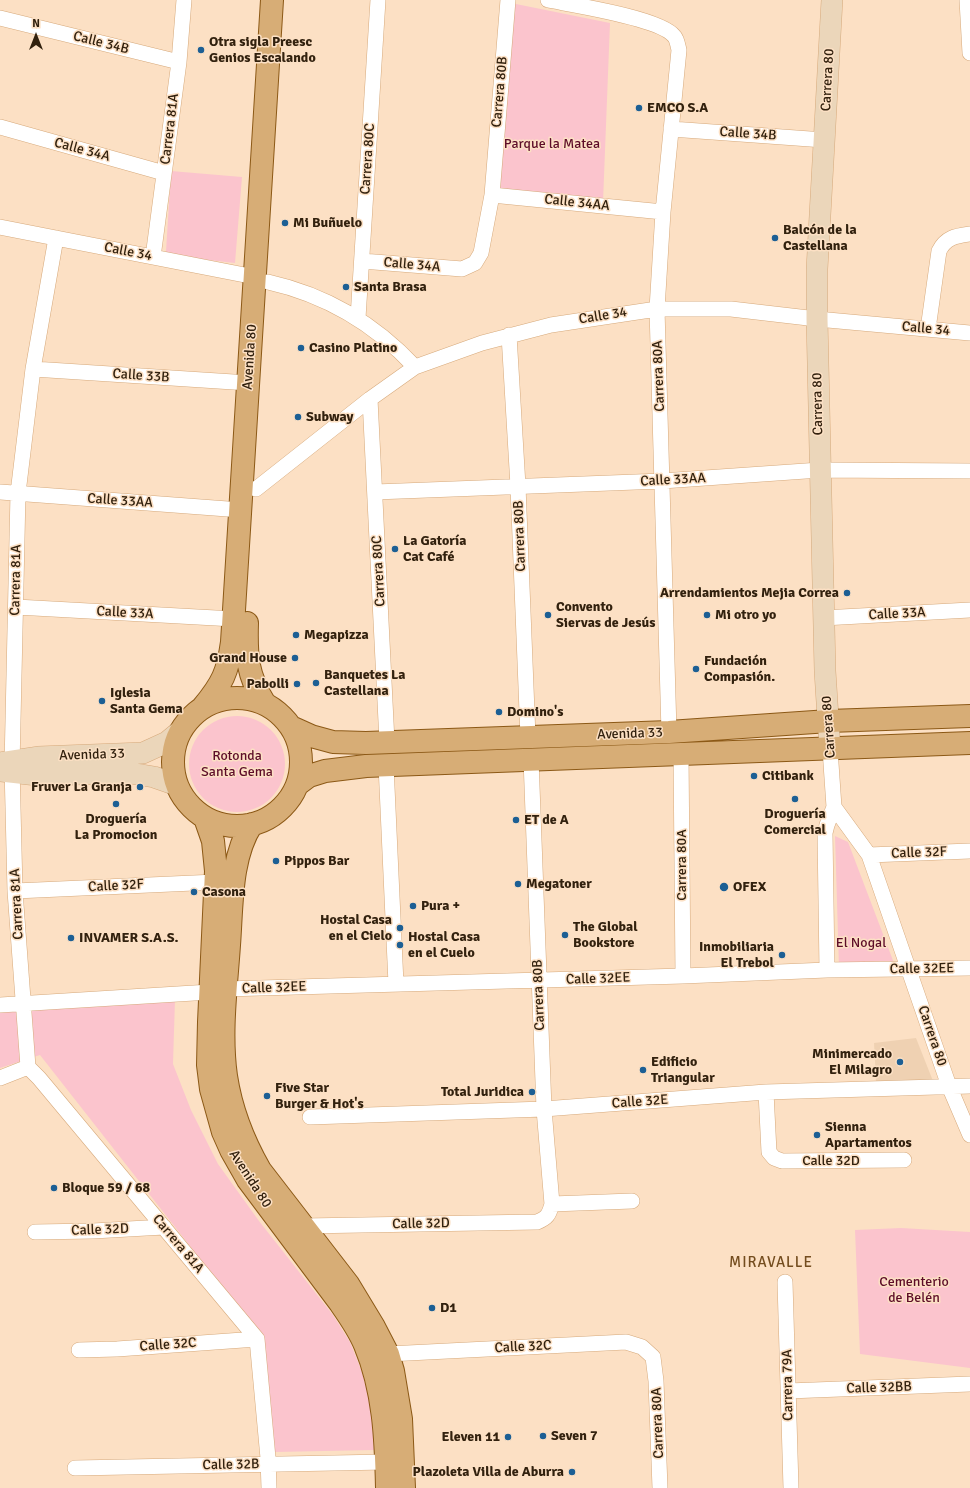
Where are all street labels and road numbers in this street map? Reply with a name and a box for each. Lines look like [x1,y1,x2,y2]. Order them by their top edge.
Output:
street label: Calle 34B [71,28,131,58]
street label: Carrera 80 [818,48,838,112]
street label: Carrera 80B [489,56,511,128]
street label: Carrera 81A [157,93,183,165]
street label: Carrera 80C [357,123,379,195]
street label: Calle 34B [719,124,777,144]
street label: Calle 34A [52,134,112,166]
street label: Calle 34AA [543,191,611,215]
street label: Calle 34 [103,239,153,265]
street label: Calle 34A [383,254,441,276]
street label: Calle 34 [578,304,628,328]
street label: Calle 34 [901,319,951,339]
street label: Avenida 80 [239,324,261,390]
street label: Carrera 80A [649,340,669,412]
street label: Calle 33B [112,366,170,386]
street label: Carrera 80 [809,372,827,436]
street label: Calle 33AA [640,470,706,490]
street label: Calle 33AA [87,490,153,512]
street label: Carrera 80B [510,500,530,572]
street label: Carrera 80C [369,535,389,607]
street label: Carrera 81A [7,544,25,616]
street label: Calle 33A [96,603,154,623]
street label: Calle 33A [868,604,926,624]
street label: Carrera 80 [818,695,840,759]
street label: Avenida 33 [597,724,663,744]
street label: Avenida 33 [59,745,125,765]
street label: Carrera 80A [674,829,690,901]
street label: Calle 32F [891,844,947,862]
street label: Carrera 81A [7,868,27,940]
street label: Calle 32F [88,876,144,896]
street label: Carrera 80B [529,959,549,1031]
street label: Calle 32EE [890,960,954,978]
street label: Calle 32EE [566,969,630,989]
street label: Calle 32EE [242,978,306,998]
street label: Carrera 80 [914,1004,950,1068]
street label: Calle 32E [611,1092,669,1112]
street label: Avenida 80 [225,1147,275,1211]
street label: Calle 32D [802,1153,860,1169]
street label: Carrera 81A [149,1211,207,1277]
street label: Calle 32D [392,1215,450,1233]
street label: Calle 32D [71,1221,129,1239]
street label: Calle 32C [139,1335,197,1355]
street label: Calle 32C [494,1337,552,1357]
street label: Carrera 79A [779,1349,797,1421]
street label: Calle 32BB [846,1378,912,1398]
street label: Carrera 80A [648,1387,668,1459]
street label: Calle 32B [202,1456,260,1474]

